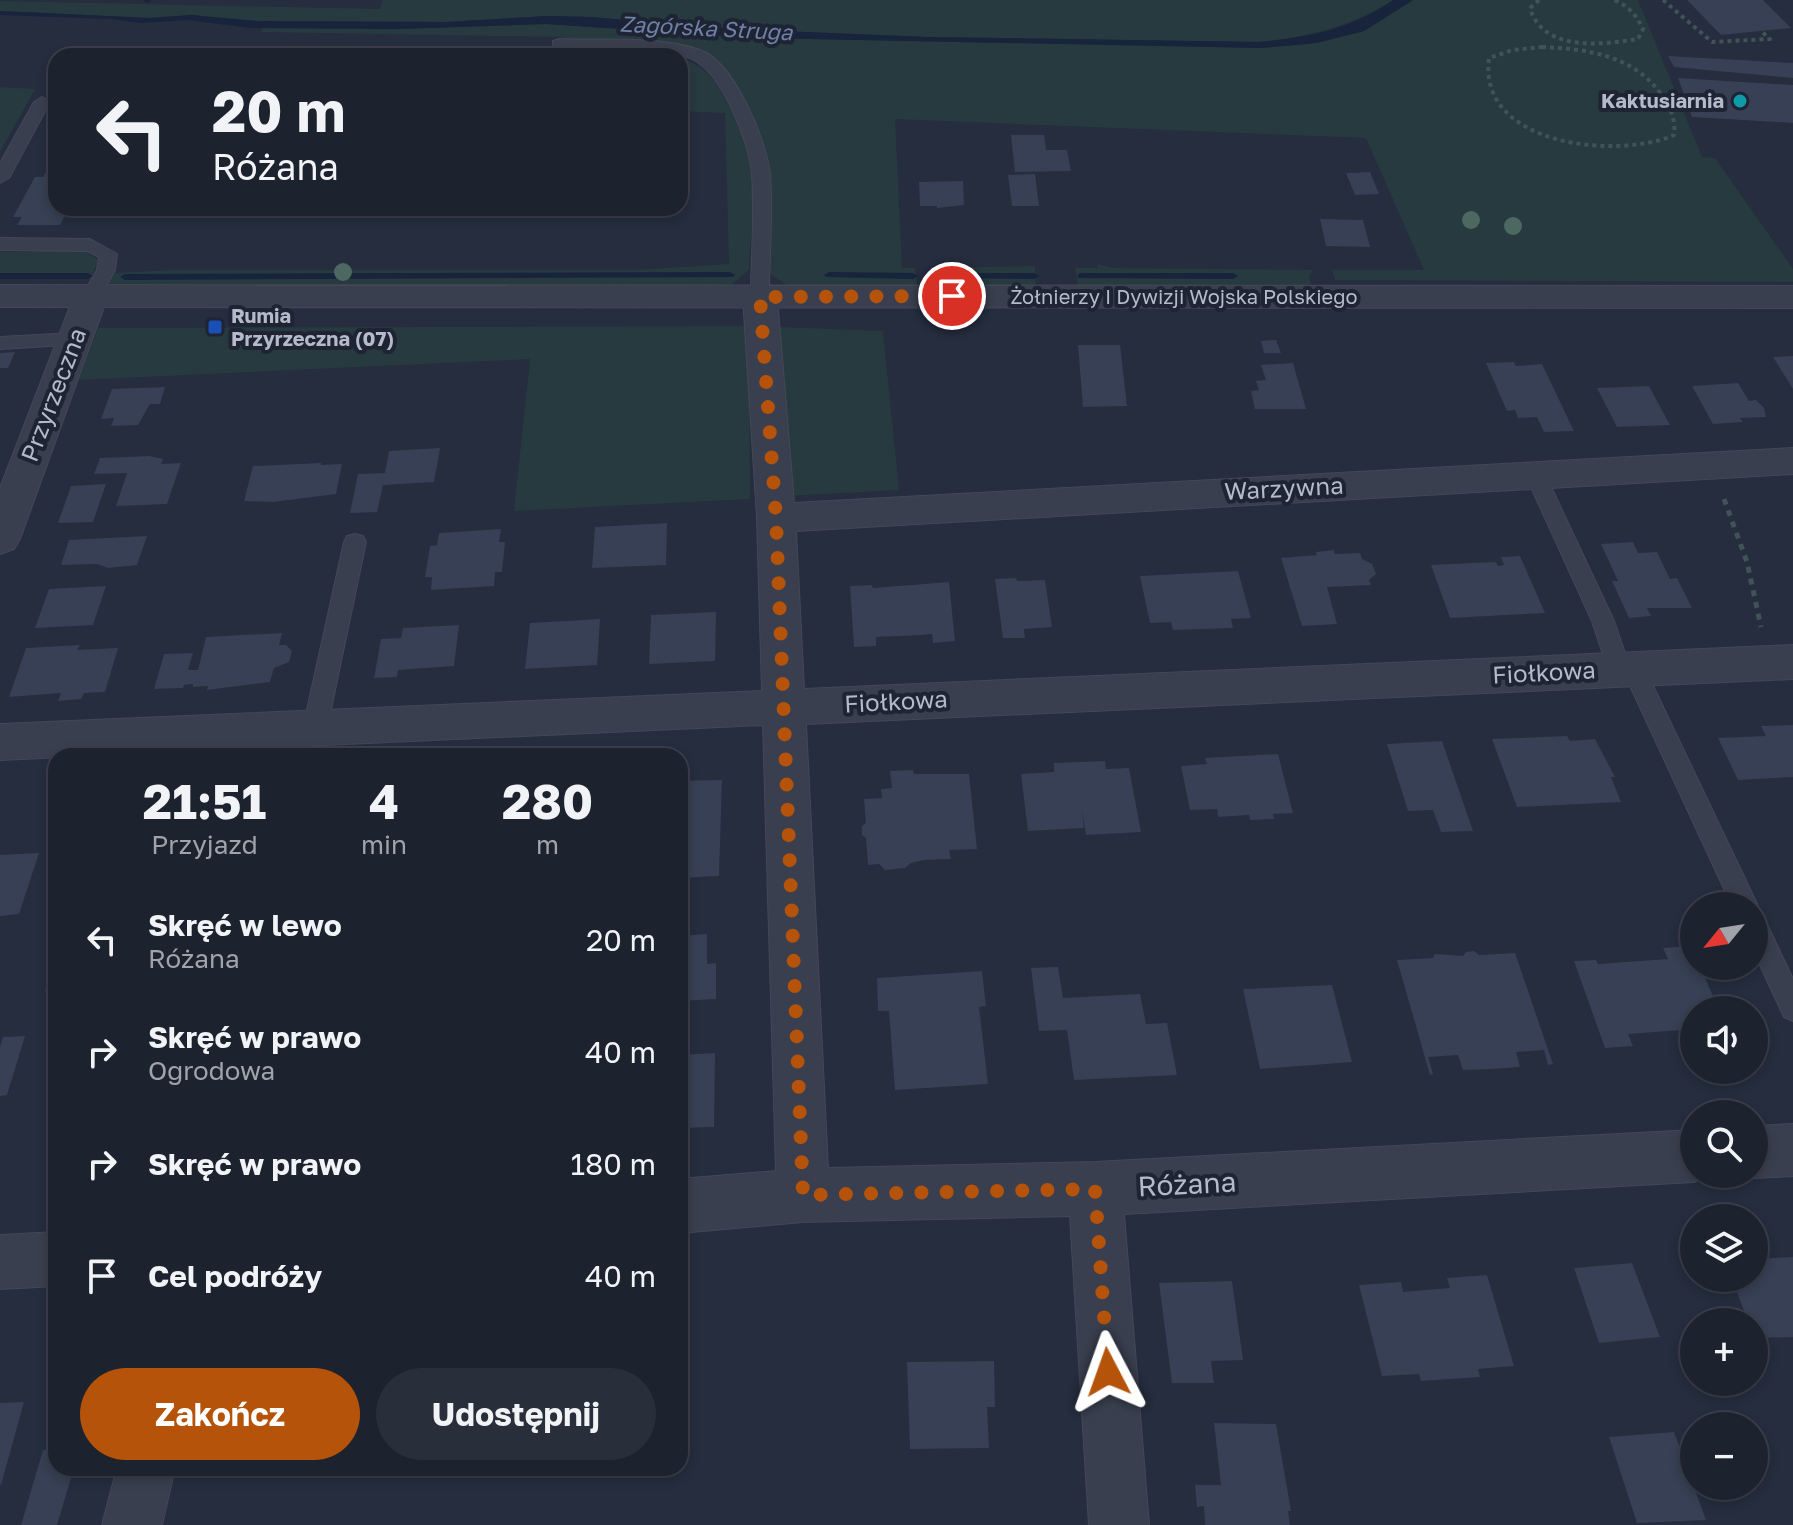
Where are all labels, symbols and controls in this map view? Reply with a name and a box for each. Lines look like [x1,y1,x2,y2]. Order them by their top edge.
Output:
water label: Zagórska Struga [619,9,795,46]
text: 20 m [212,77,346,144]
icon: left [80,80,184,184]
place label: Kaktusiarnia [1601,88,1724,112]
marker: Kaktusiarnia [1731,92,1749,110]
text: Różana [212,145,339,188]
pin [918,262,986,330]
icon: arrive [930,274,974,318]
street label: Żołnierzy I Dywizji Wojska Polskiego [1010,284,1358,308]
place label: Rumia Przyrzeczna (07) [231,303,394,350]
marker: Rumia Przyrzeczna (07) [206,318,224,336]
street label: Przyrzeczna [14,324,91,465]
street label: Warzywna [1224,470,1344,505]
street label: Fiołkowa [1492,654,1596,689]
street label: Fiołkowa [844,683,948,718]
text: 21:51 [143,772,266,830]
text: 4 [369,772,399,830]
text: 280 [502,772,593,830]
text: Przyjazd [151,829,258,860]
text: min [361,829,407,860]
text: m [536,829,559,860]
north arrow [1680,892,1768,980]
map controls [1680,892,1768,1500]
text: Skręć w lewo [148,907,342,943]
icon: left [80,918,124,962]
text: 20 m [586,922,656,958]
text: Różana [148,943,240,974]
button: sound [1680,996,1768,1084]
text: Skręć w prawo [148,1019,361,1055]
icon: right [80,1030,124,1074]
text: 40 m [585,1034,656,1070]
text: Ogrodowa [148,1055,275,1086]
button: search [1680,1100,1768,1188]
icon: right [80,1142,124,1186]
text: Skręć w prawo [148,1146,361,1182]
text: 180 m [571,1146,656,1182]
street label: Różana [1137,1164,1237,1203]
button: layers [1680,1204,1768,1292]
icon: arrive [80,1254,124,1298]
text: Cel podróży [148,1258,322,1294]
text: 40 m [585,1258,656,1294]
button: + [1680,1308,1768,1396]
position arrow [1066,1330,1150,1414]
button: Zakończ [80,1368,360,1460]
button: Udostępnij [376,1368,656,1460]
button: − [1680,1412,1768,1500]

